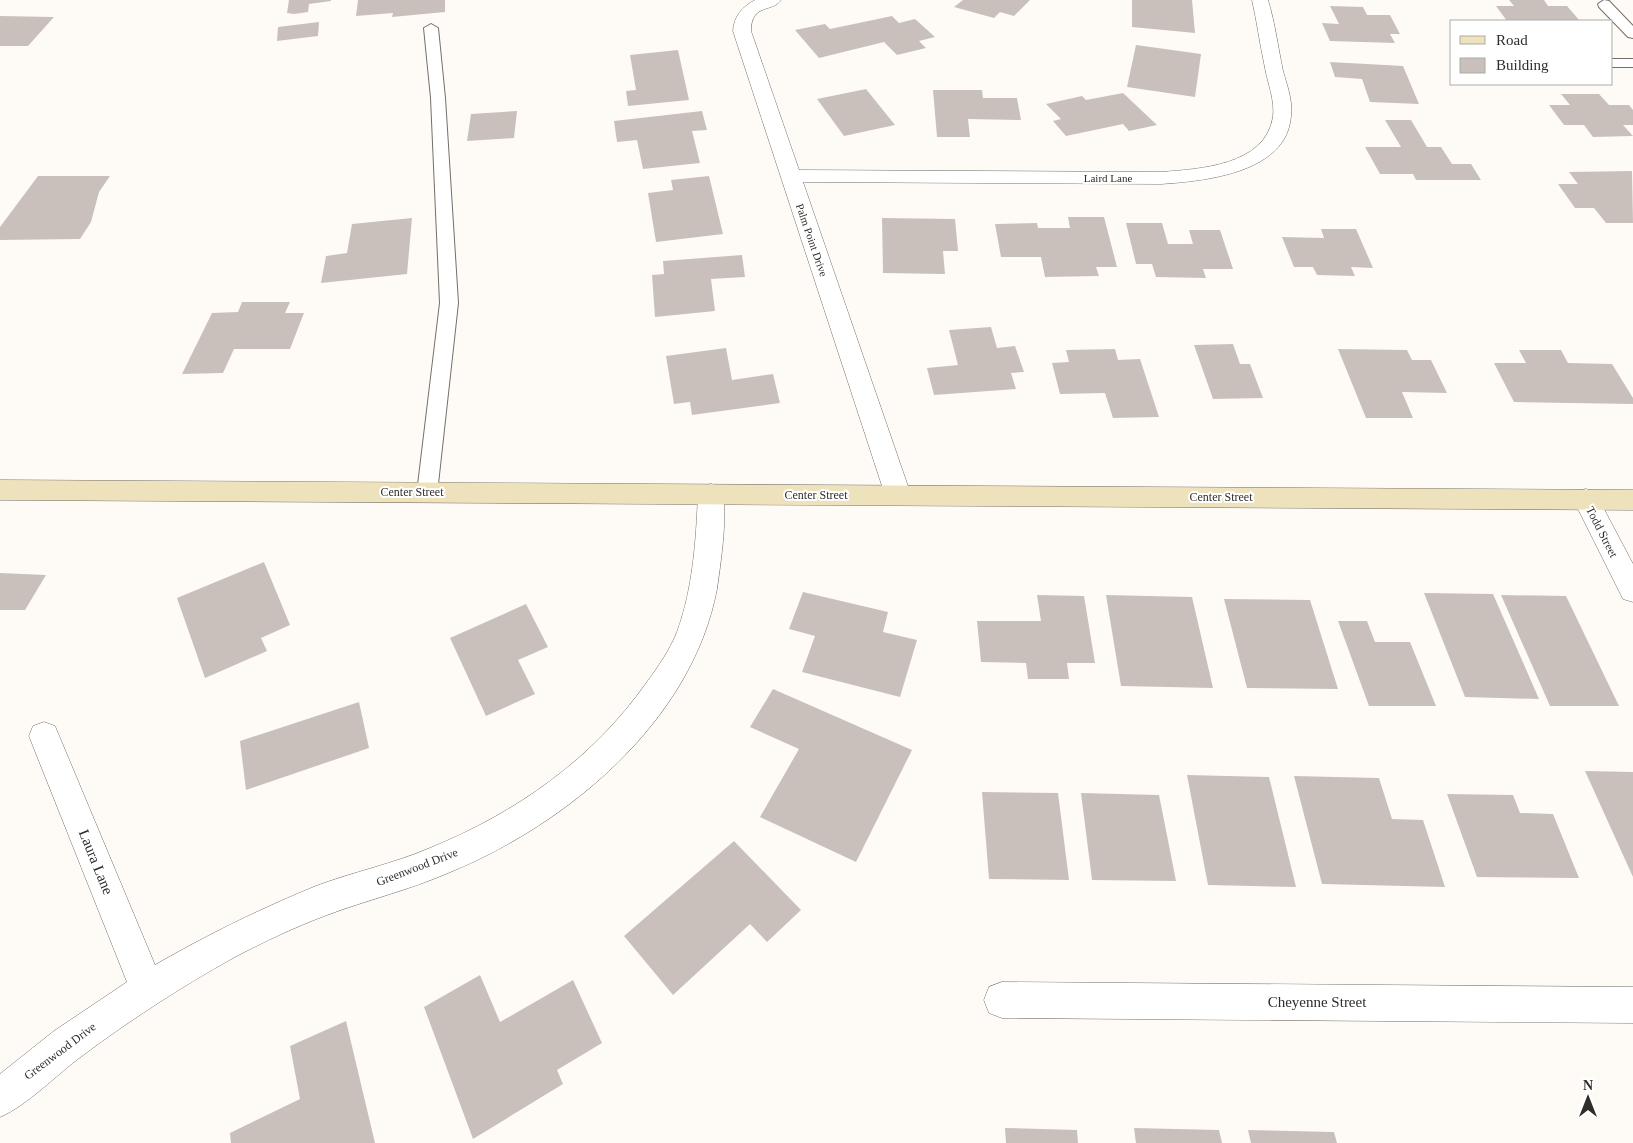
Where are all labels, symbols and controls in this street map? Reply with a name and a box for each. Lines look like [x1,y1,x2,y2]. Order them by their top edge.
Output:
legend [1450,20,1613,85]
text: Road [1496,32,1528,48]
text: Building [1496,57,1549,73]
street label: Laird Lane [1084,172,1132,184]
street label: Palm Point Drive [794,202,830,278]
street label: Center Street [381,485,444,499]
street label: Center Street [785,488,848,502]
street label: Center Street [1190,490,1253,504]
street label: Todd Street [1583,504,1621,560]
street label: Laura Lane [76,827,116,897]
street label: Greenwood Drive [374,845,460,889]
street label: Cheyenne Street [1268,994,1367,1010]
street label: Greenwood Drive [21,1019,99,1083]
north arrow [1563,1073,1613,1123]
text: N [1583,1078,1593,1093]

